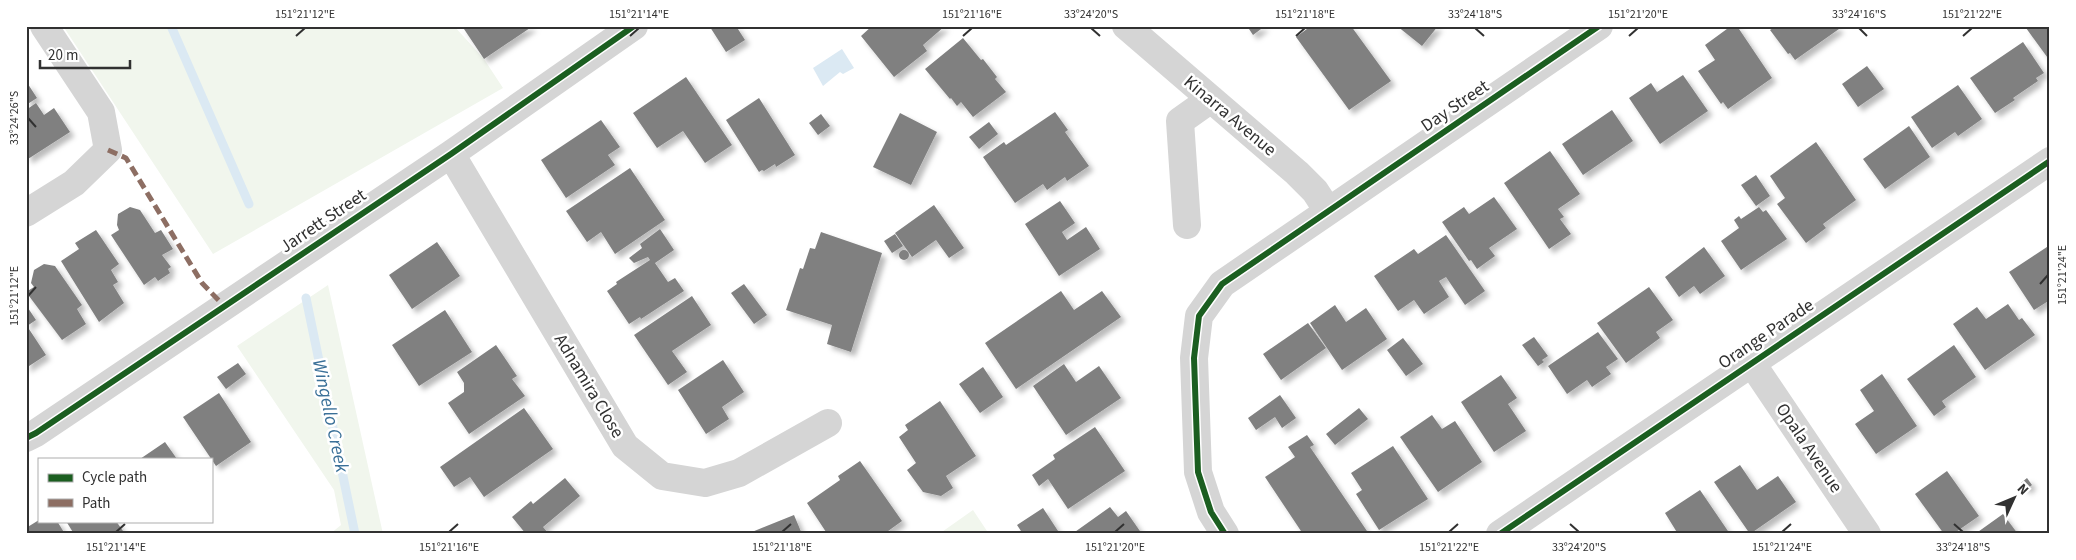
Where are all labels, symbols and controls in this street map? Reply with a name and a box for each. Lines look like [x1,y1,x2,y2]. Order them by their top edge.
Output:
text: 151°21'12"E [275,6,335,23]
text: 151°21'14"E [609,6,669,23]
text: 151°21'16"E [942,6,1002,23]
text: 33°24'20"S [1064,6,1118,23]
text: 151°21'18"E [1275,6,1335,23]
text: 33°24'18"S [1448,6,1502,23]
text: 151°21'20"E [1608,6,1668,23]
text: 33°24'16"S [1832,6,1886,23]
text: 151°21'22"E [1942,6,2002,23]
scale bar [40,38,130,70]
text: 20 m [48,45,78,66]
street label: Kinarra Avenue [1178,70,1282,162]
street label: Day Street [1416,74,1494,138]
text: 33°24'26"S [6,91,23,145]
street label: Jarrett Street [275,183,371,259]
text: 151°21'24"E [2054,245,2071,305]
text: 151°21'12"E [6,266,23,326]
street label: Orange Parade [1713,293,1819,375]
street label: Adnamira Close [548,329,630,443]
water label: Wingello Creek [305,357,355,476]
street label: Opala Avenue [1770,398,1848,498]
legend [38,458,212,522]
text: Cycle path [82,467,147,488]
north arrow [1988,472,2038,522]
text: N [2012,479,2033,500]
text: Path [82,493,110,514]
text: 151°21'14"E [86,539,146,556]
text: 151°21'16"E [419,539,479,556]
text: 151°21'18"E [752,539,812,556]
text: 151°21'20"E [1085,539,1145,556]
text: 151°21'22"E [1419,539,1479,556]
text: 33°24'20"S [1552,539,1606,556]
text: 151°21'24"E [1752,539,1812,556]
text: 33°24'18"S [1936,539,1990,556]

